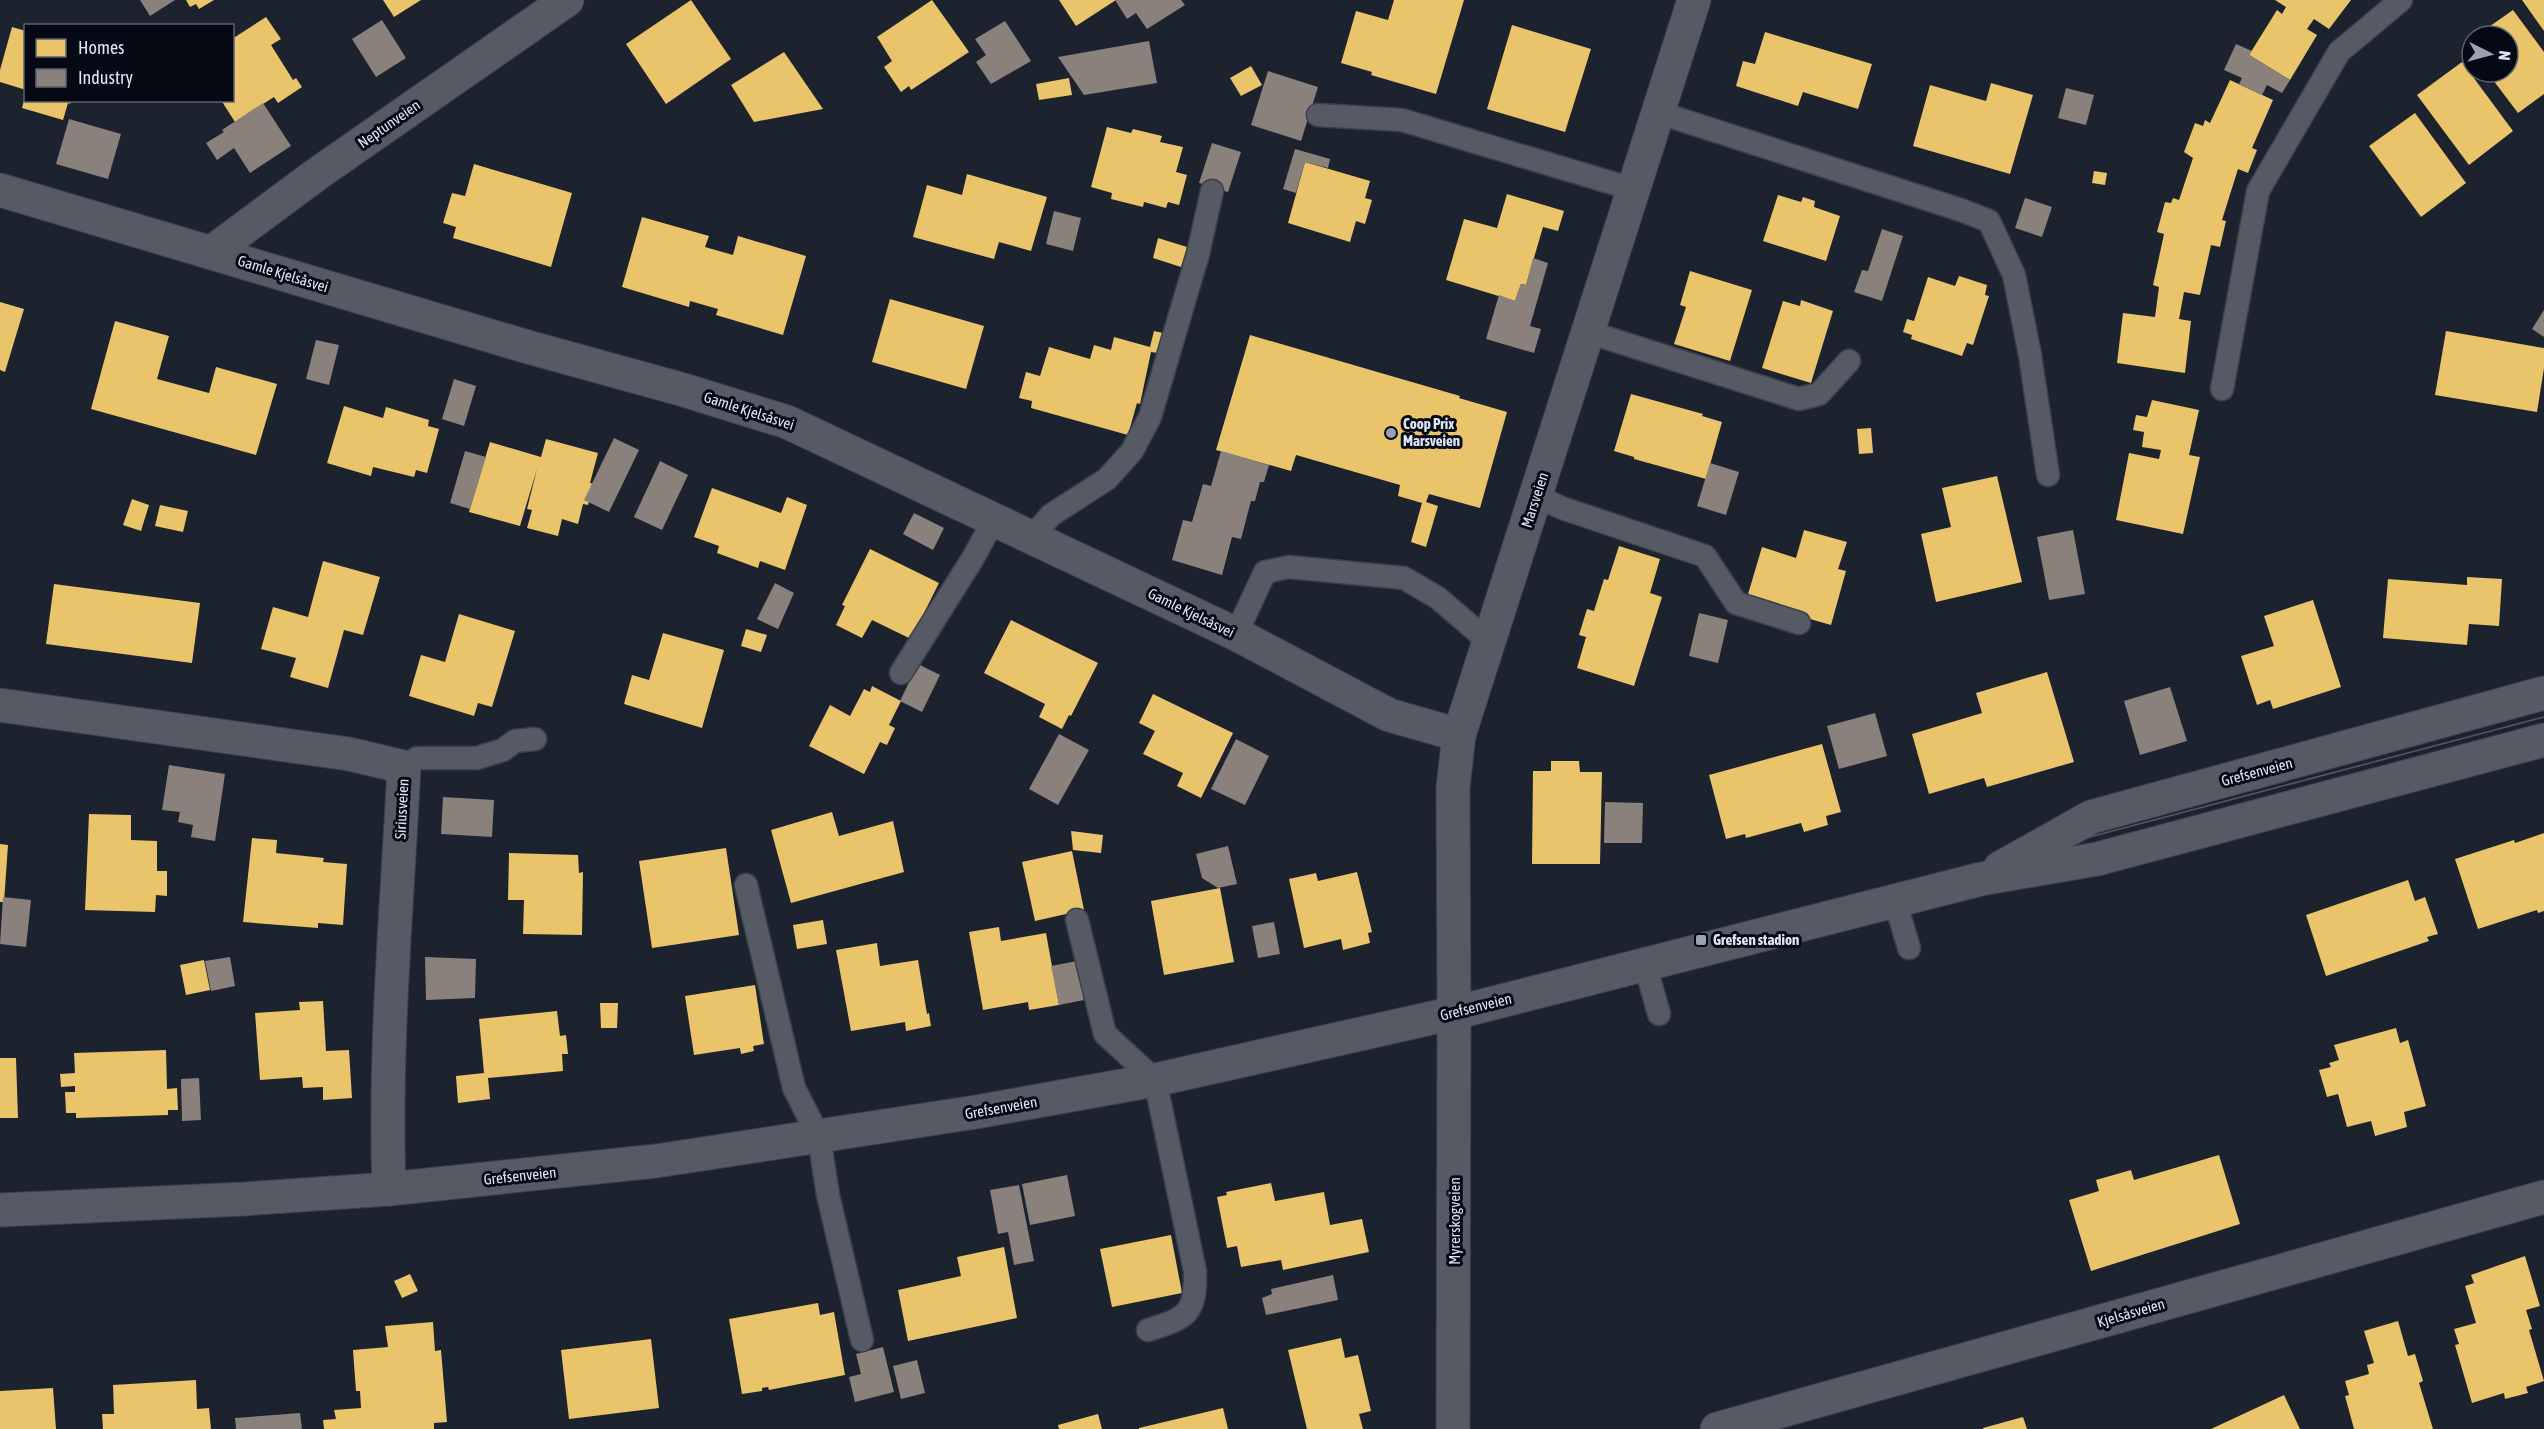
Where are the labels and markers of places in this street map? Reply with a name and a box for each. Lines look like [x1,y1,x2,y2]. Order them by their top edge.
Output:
place label: Coop Prix Marsveien [1403,415,1460,449]
marker: Coop Prix Marsveien [1384,426,1398,440]
place label: Grefsen stadion [1713,931,1799,948]
marker: Grefsen stadion [1694,933,1708,947]

